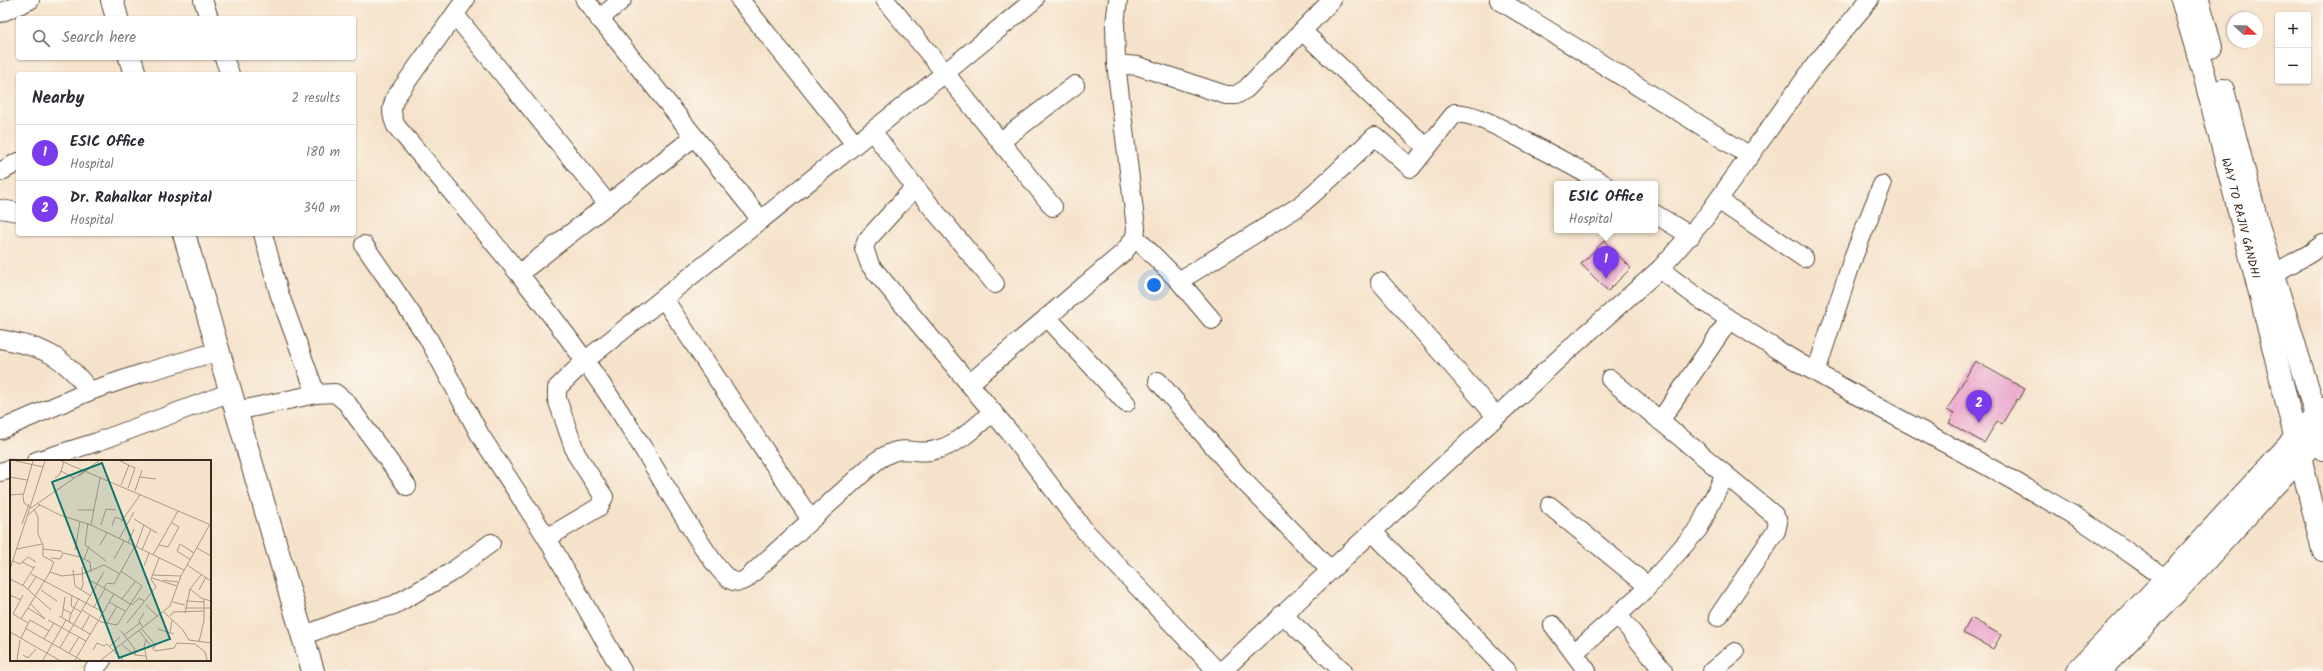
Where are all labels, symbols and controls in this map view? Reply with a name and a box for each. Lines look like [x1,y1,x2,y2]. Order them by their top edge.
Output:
north arrow [2227,12,2263,48]
map controls [2275,12,2311,84]
button: + [2275,12,2311,48]
search box [16,16,356,60]
text: Search here [62,26,136,50]
icon: search [30,27,52,49]
button: − [2275,48,2311,84]
text: Nearby [32,85,84,112]
text: 2 results [292,88,340,109]
text: ESIC Office [70,130,144,154]
text: 1 [43,142,47,163]
text: 180 m [306,142,340,163]
text: Hospital [70,154,114,175]
street label: WAY TO RAJIV GANDHI [2216,156,2265,281]
popup [1554,181,1658,233]
text: ESIC Office [1569,185,1643,209]
text: Dr. Rahalkar Hospital [70,186,212,210]
text: 2 [41,198,49,219]
text: 340 m [303,198,340,219]
text: Hospital [1569,209,1613,230]
text: Hospital [70,210,114,231]
pin: 1 [1593,246,1619,279]
your location [1144,275,1164,295]
pin: 2 [1966,390,1992,423]
inset map [10,460,211,661]

